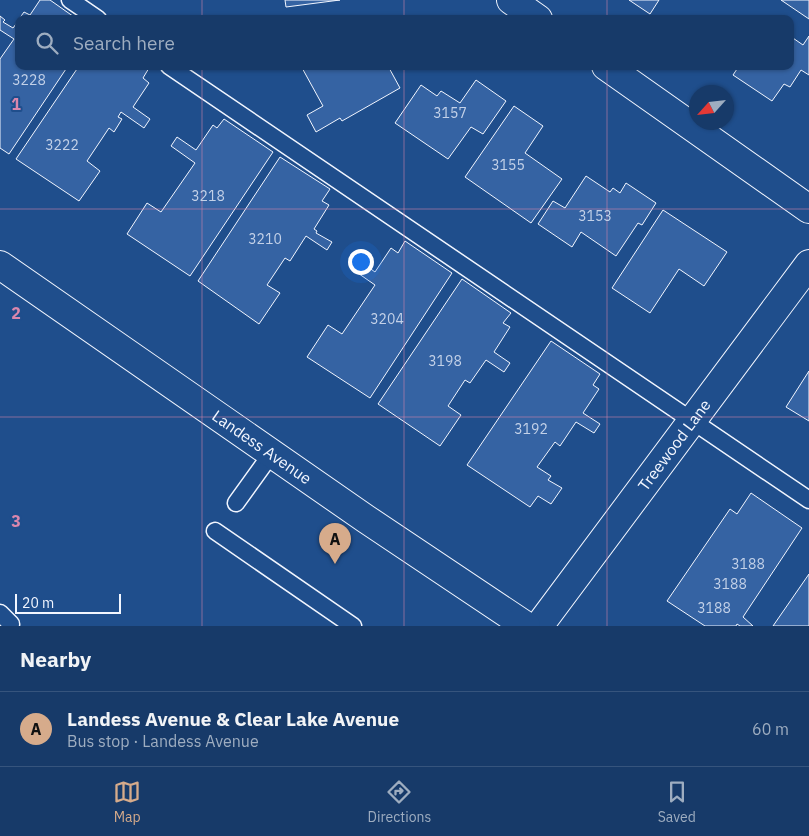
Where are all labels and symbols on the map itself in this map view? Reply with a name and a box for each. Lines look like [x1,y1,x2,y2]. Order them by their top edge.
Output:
house number: 3228 [12,71,46,89]
north arrow [689,85,734,130]
text: 1 [11,94,21,114]
house number: 3157 [433,104,467,122]
house number: 3222 [45,136,79,154]
house number: 3155 [491,156,525,174]
house number: 3218 [191,187,225,205]
house number: 3153 [578,207,612,225]
house number: 3210 [248,230,282,248]
your location [348,249,374,275]
text: 2 [11,303,21,323]
house number: 3204 [370,310,404,328]
house number: 3198 [428,352,462,370]
street label: Treewood Lane [633,395,715,495]
street label: Landess Avenue [209,405,316,488]
house number: 3192 [514,420,548,438]
text: 3 [11,511,21,531]
pin: A [319,523,351,564]
house number: 3188 [731,555,765,573]
house number: 3188 [713,575,747,593]
scale bar [15,591,121,614]
house number: 3188 [697,599,731,617]

